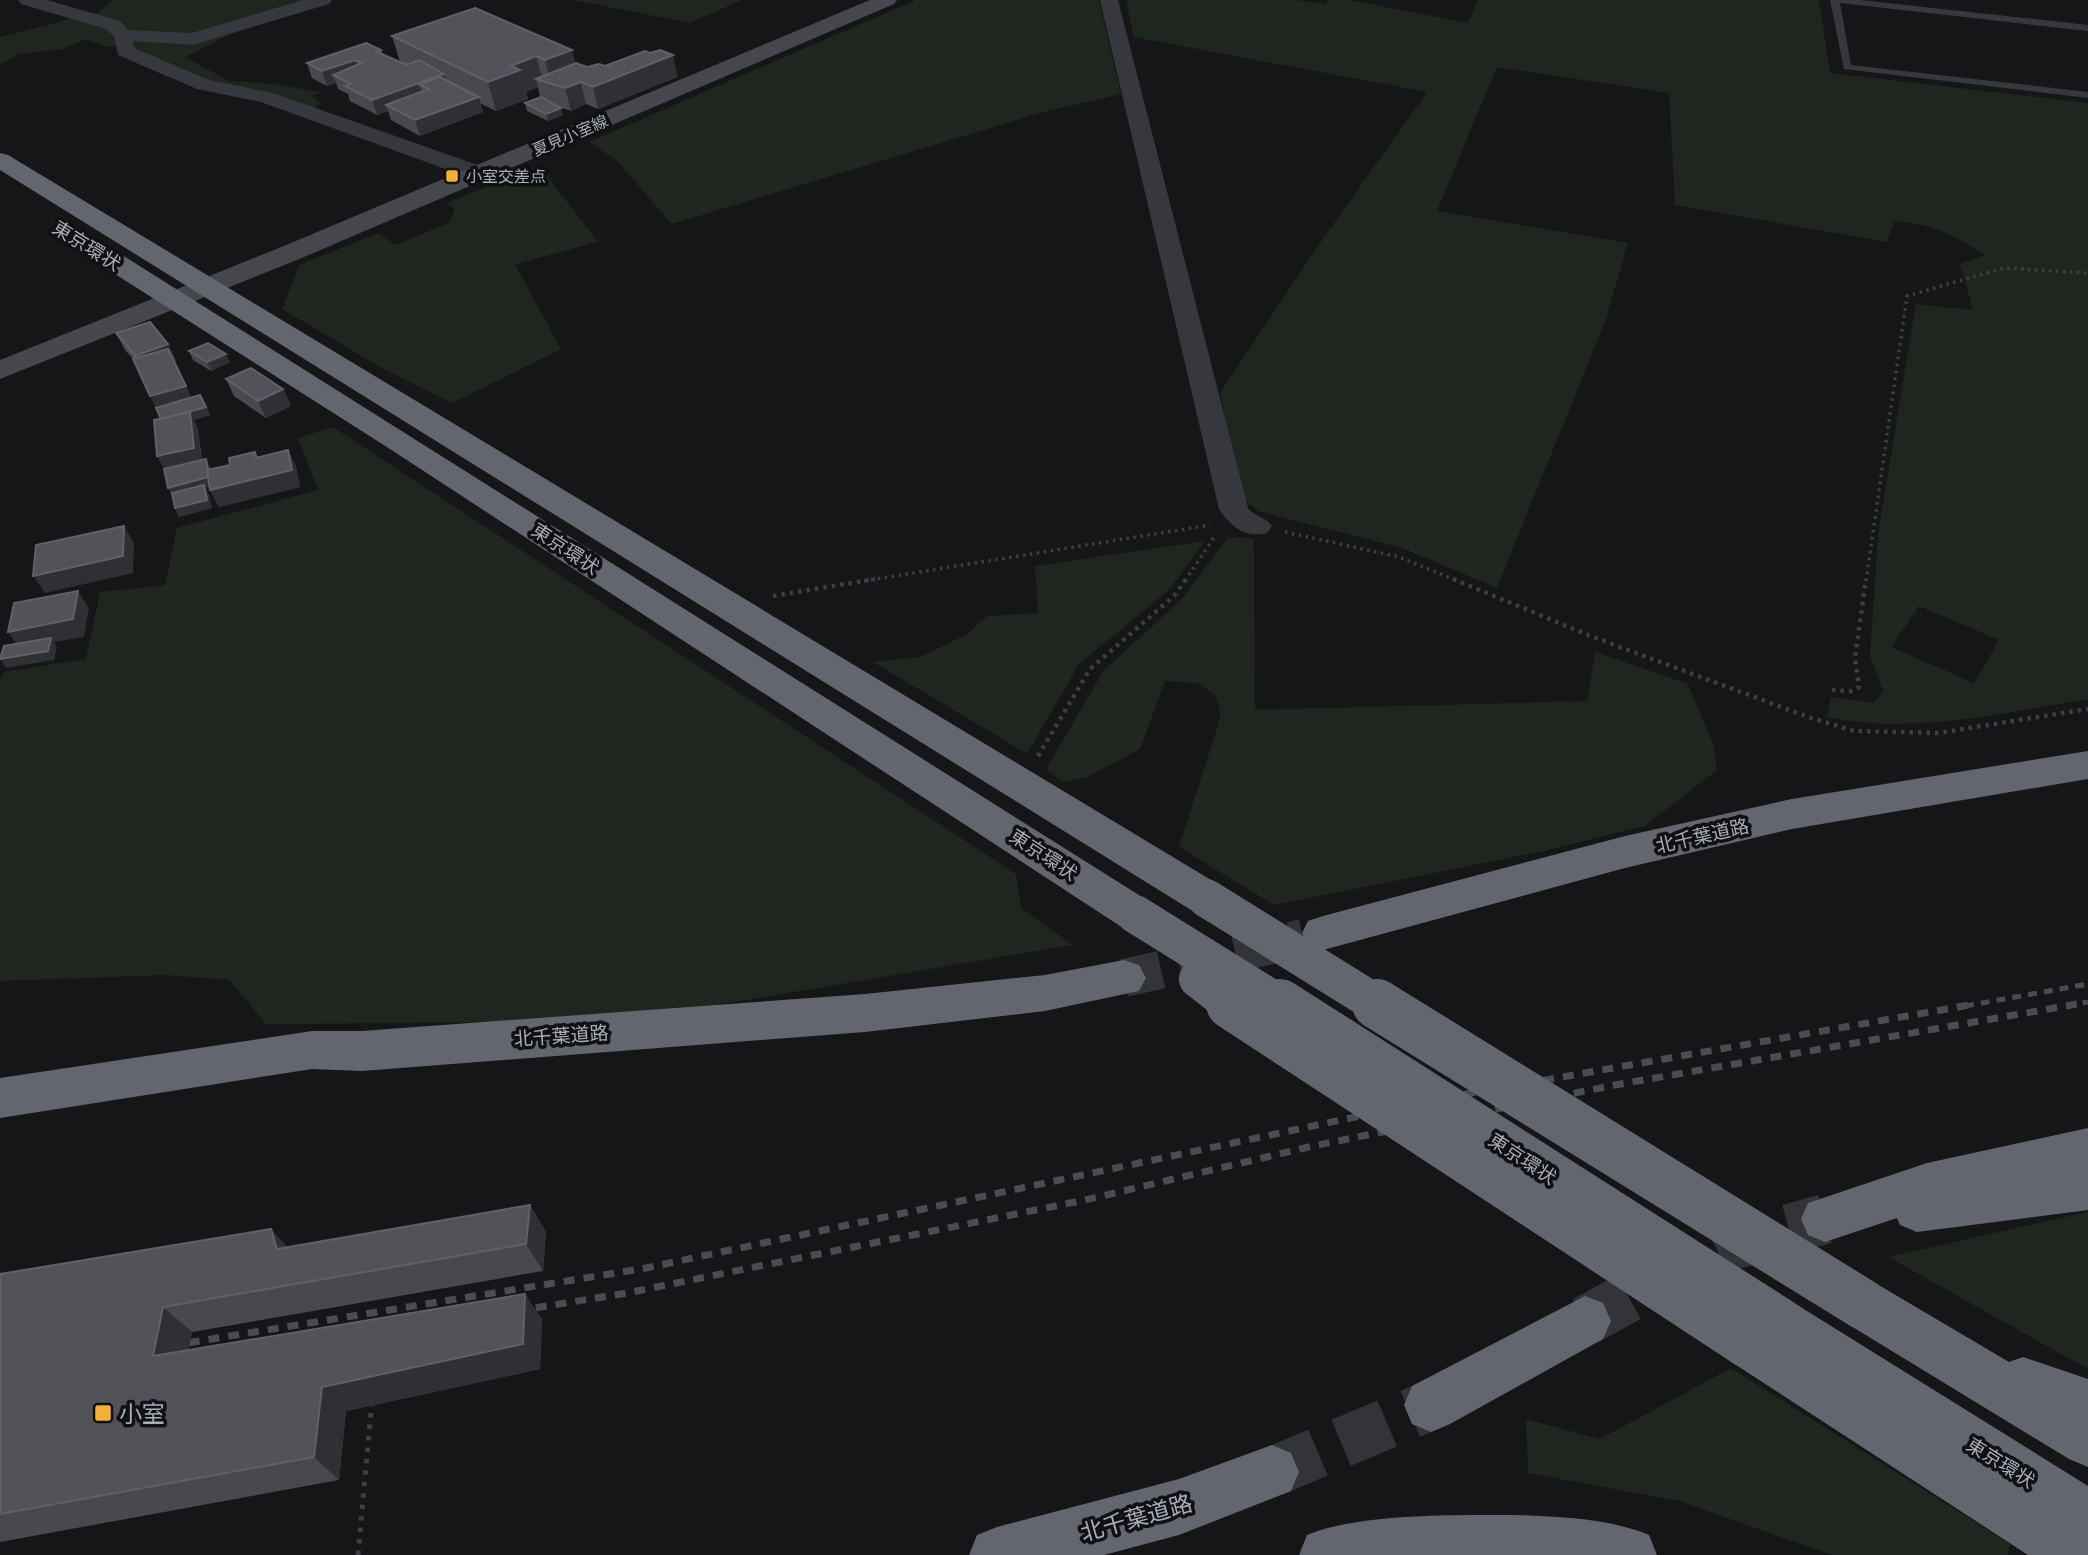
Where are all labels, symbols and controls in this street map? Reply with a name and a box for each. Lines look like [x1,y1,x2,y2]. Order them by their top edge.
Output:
street label: 夏見小室線 [529,110,611,160]
place label: 小室交差点 [466,166,546,186]
marker: 小室交差点 [444,168,460,184]
street label: 東京環状 [49,215,125,275]
street label: 東京環状 [528,518,604,578]
street label: 北千葉道路 [1653,813,1751,857]
street label: 東京環状 [1006,824,1082,884]
street label: 北千葉道路 [513,1020,609,1050]
street label: 東京環状 [1485,1128,1561,1188]
place label: 小室 [119,1399,165,1427]
marker: 小室 [93,1403,113,1423]
street label: 東京環状 [1963,1432,2039,1492]
street label: 北千葉道路 [1077,1488,1195,1546]

